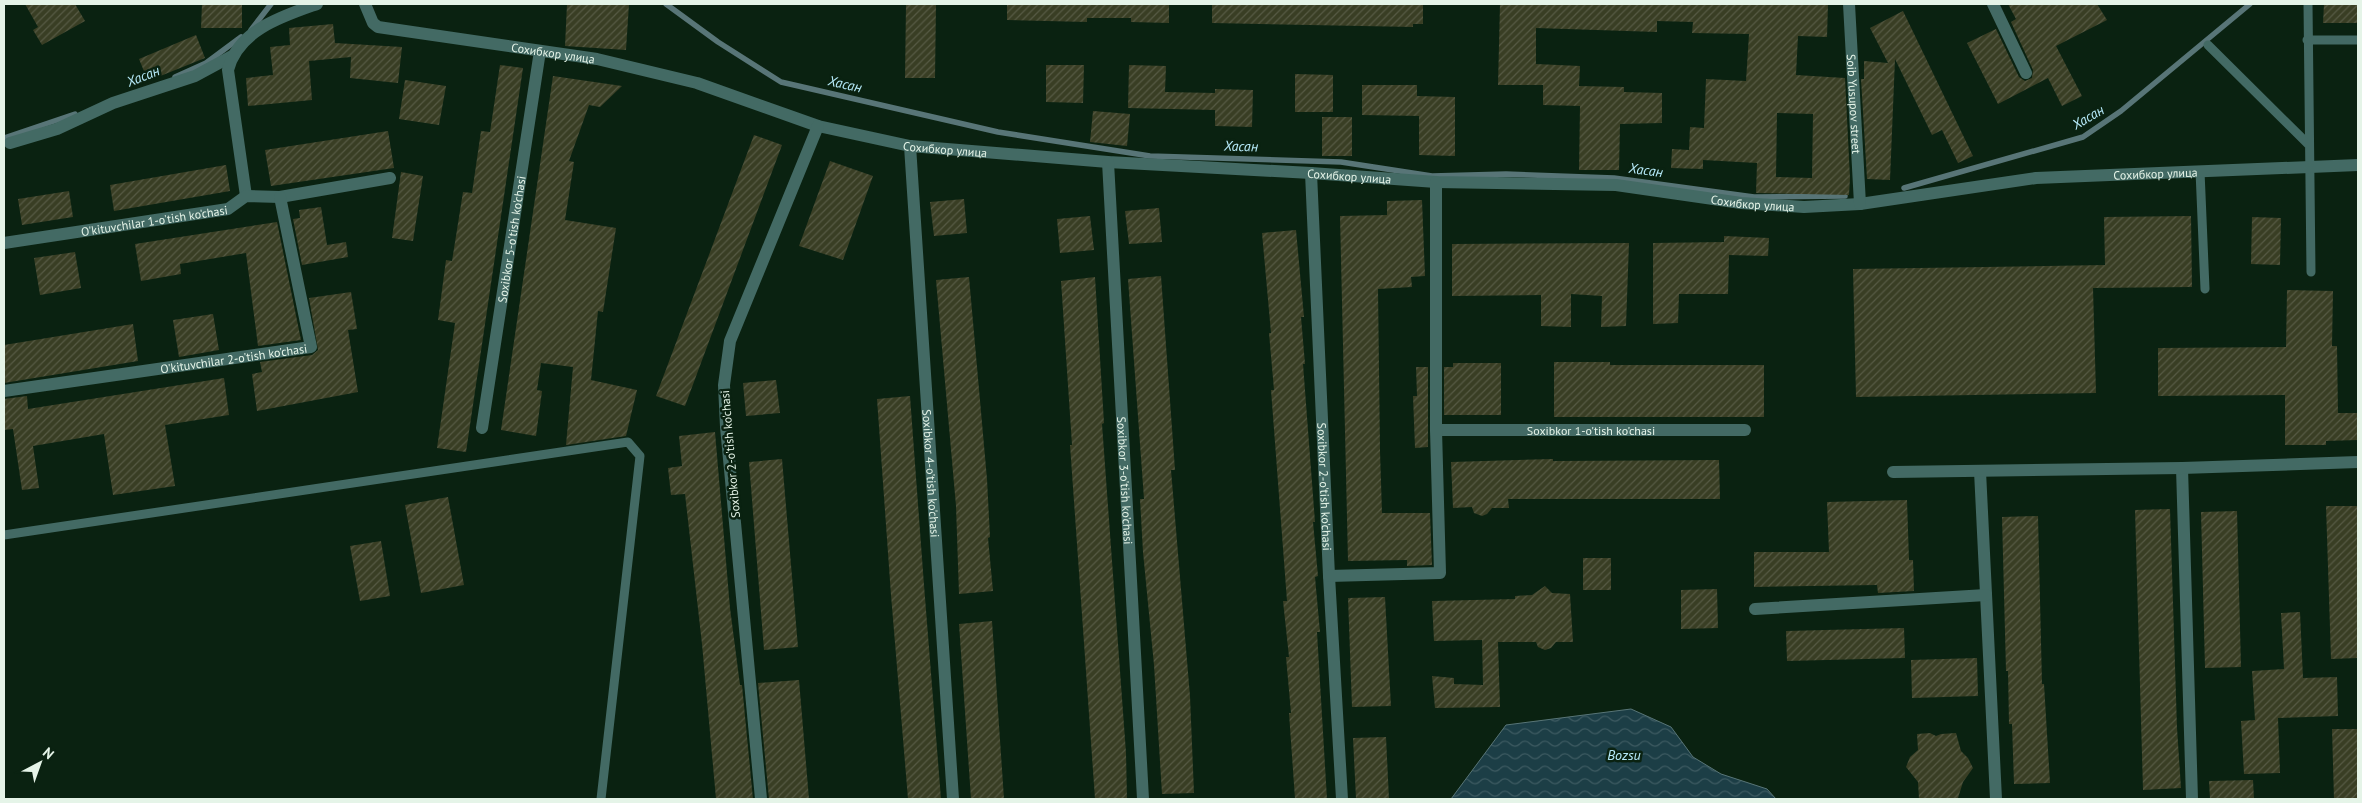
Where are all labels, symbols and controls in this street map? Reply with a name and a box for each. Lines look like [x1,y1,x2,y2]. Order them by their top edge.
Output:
street label: Сохибкор улица [510,39,596,66]
street label: Soib Yusupov street [1844,54,1865,154]
water label: Хасан [123,61,163,91]
water label: Хасан [825,71,864,97]
water label: Хасан [2068,100,2108,134]
water label: Хасан [1223,136,1259,156]
street label: Сохибкор улица [902,137,988,160]
water label: Хасан [1627,159,1665,181]
street label: Сохибкор улица [2113,164,2198,182]
street label: Сохибкор улица [1307,165,1392,186]
street label: Soxibkor 5-o'tish ko'chasi [494,175,528,304]
street label: Сохибкор улица [1710,191,1795,214]
street label: O'kituvchilar 1-o'tish ko'chasi [80,202,229,239]
street label: O'kituvchilar 2-o'tish ko'chasi [159,340,308,376]
street label: Soxibkor 2-o'tish ko'chasi [717,390,743,518]
street label: Soxibkor 4-o'tish ko'chasi [920,409,943,538]
street label: Soxibkor 3-o'tish ko'chasi [1114,416,1137,545]
street label: Soxibkor 2-o'tish ko'chasi [1315,422,1335,551]
street label: Soxibkor 1-o'tish ko'chasi [1527,423,1655,438]
north arrow [15,738,65,788]
text: N [39,743,58,763]
water label: Bozsu [1607,746,1641,764]

